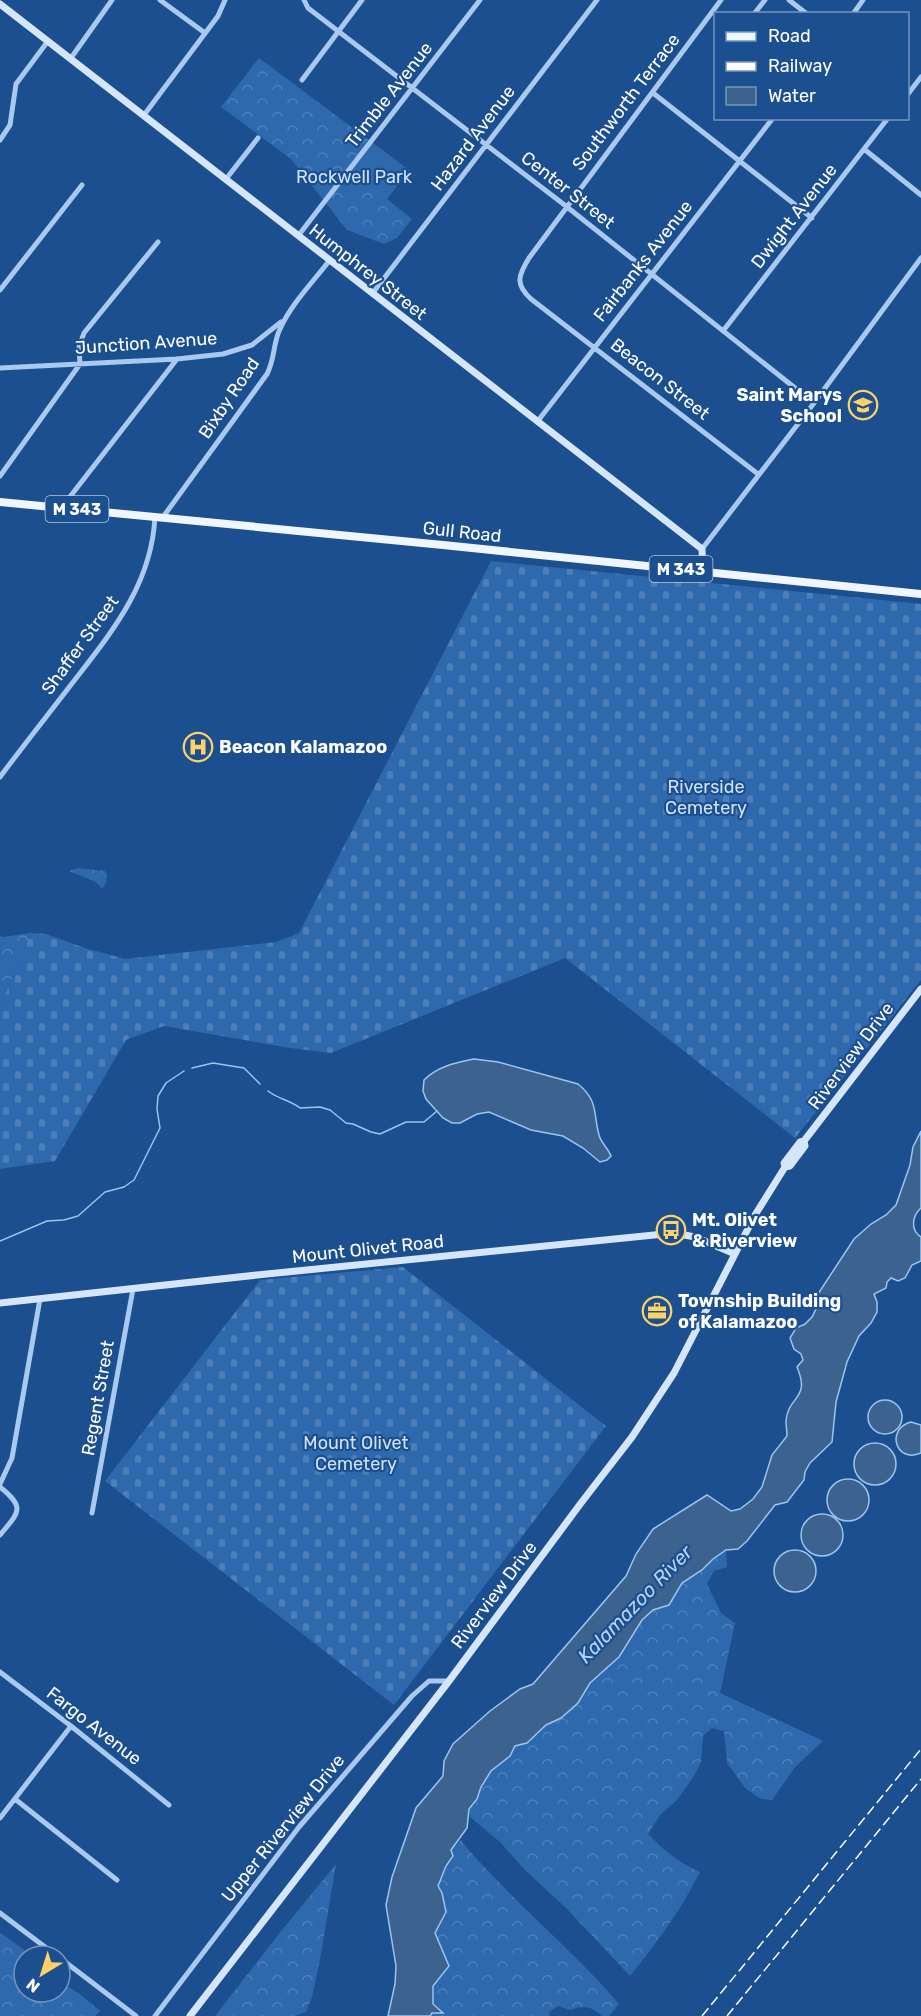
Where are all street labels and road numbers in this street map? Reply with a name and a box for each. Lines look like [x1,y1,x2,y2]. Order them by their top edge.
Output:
street label: Southworth Terrace [567,29,685,175]
street label: Trimble Avenue [341,38,437,152]
street label: Hazard Avenue [426,81,520,195]
street label: Center Street [517,147,619,233]
street label: Dwight Avenue [746,159,842,273]
street label: Fairbanks Avenue [589,196,697,326]
street label: Humphrey Street [305,219,431,325]
street label: Junction Avenue [74,327,218,359]
street label: Beacon Street [606,333,714,425]
street label: Bixby Road [194,353,264,443]
road number: M 343 [46,496,109,522]
street label: Gull Road [422,517,502,547]
road number: M 343 [650,556,712,582]
street label: Shaffer Street [37,591,123,699]
street label: Riverview Drive [804,998,898,1114]
street label: Mount Olivet Road [291,1230,445,1268]
street label: Regent Street [77,1339,119,1457]
street label: Riverview Drive [447,1537,541,1653]
street label: Fargo Avenue [42,1682,146,1770]
street label: Upper Riverview Drive [217,1750,349,1906]

